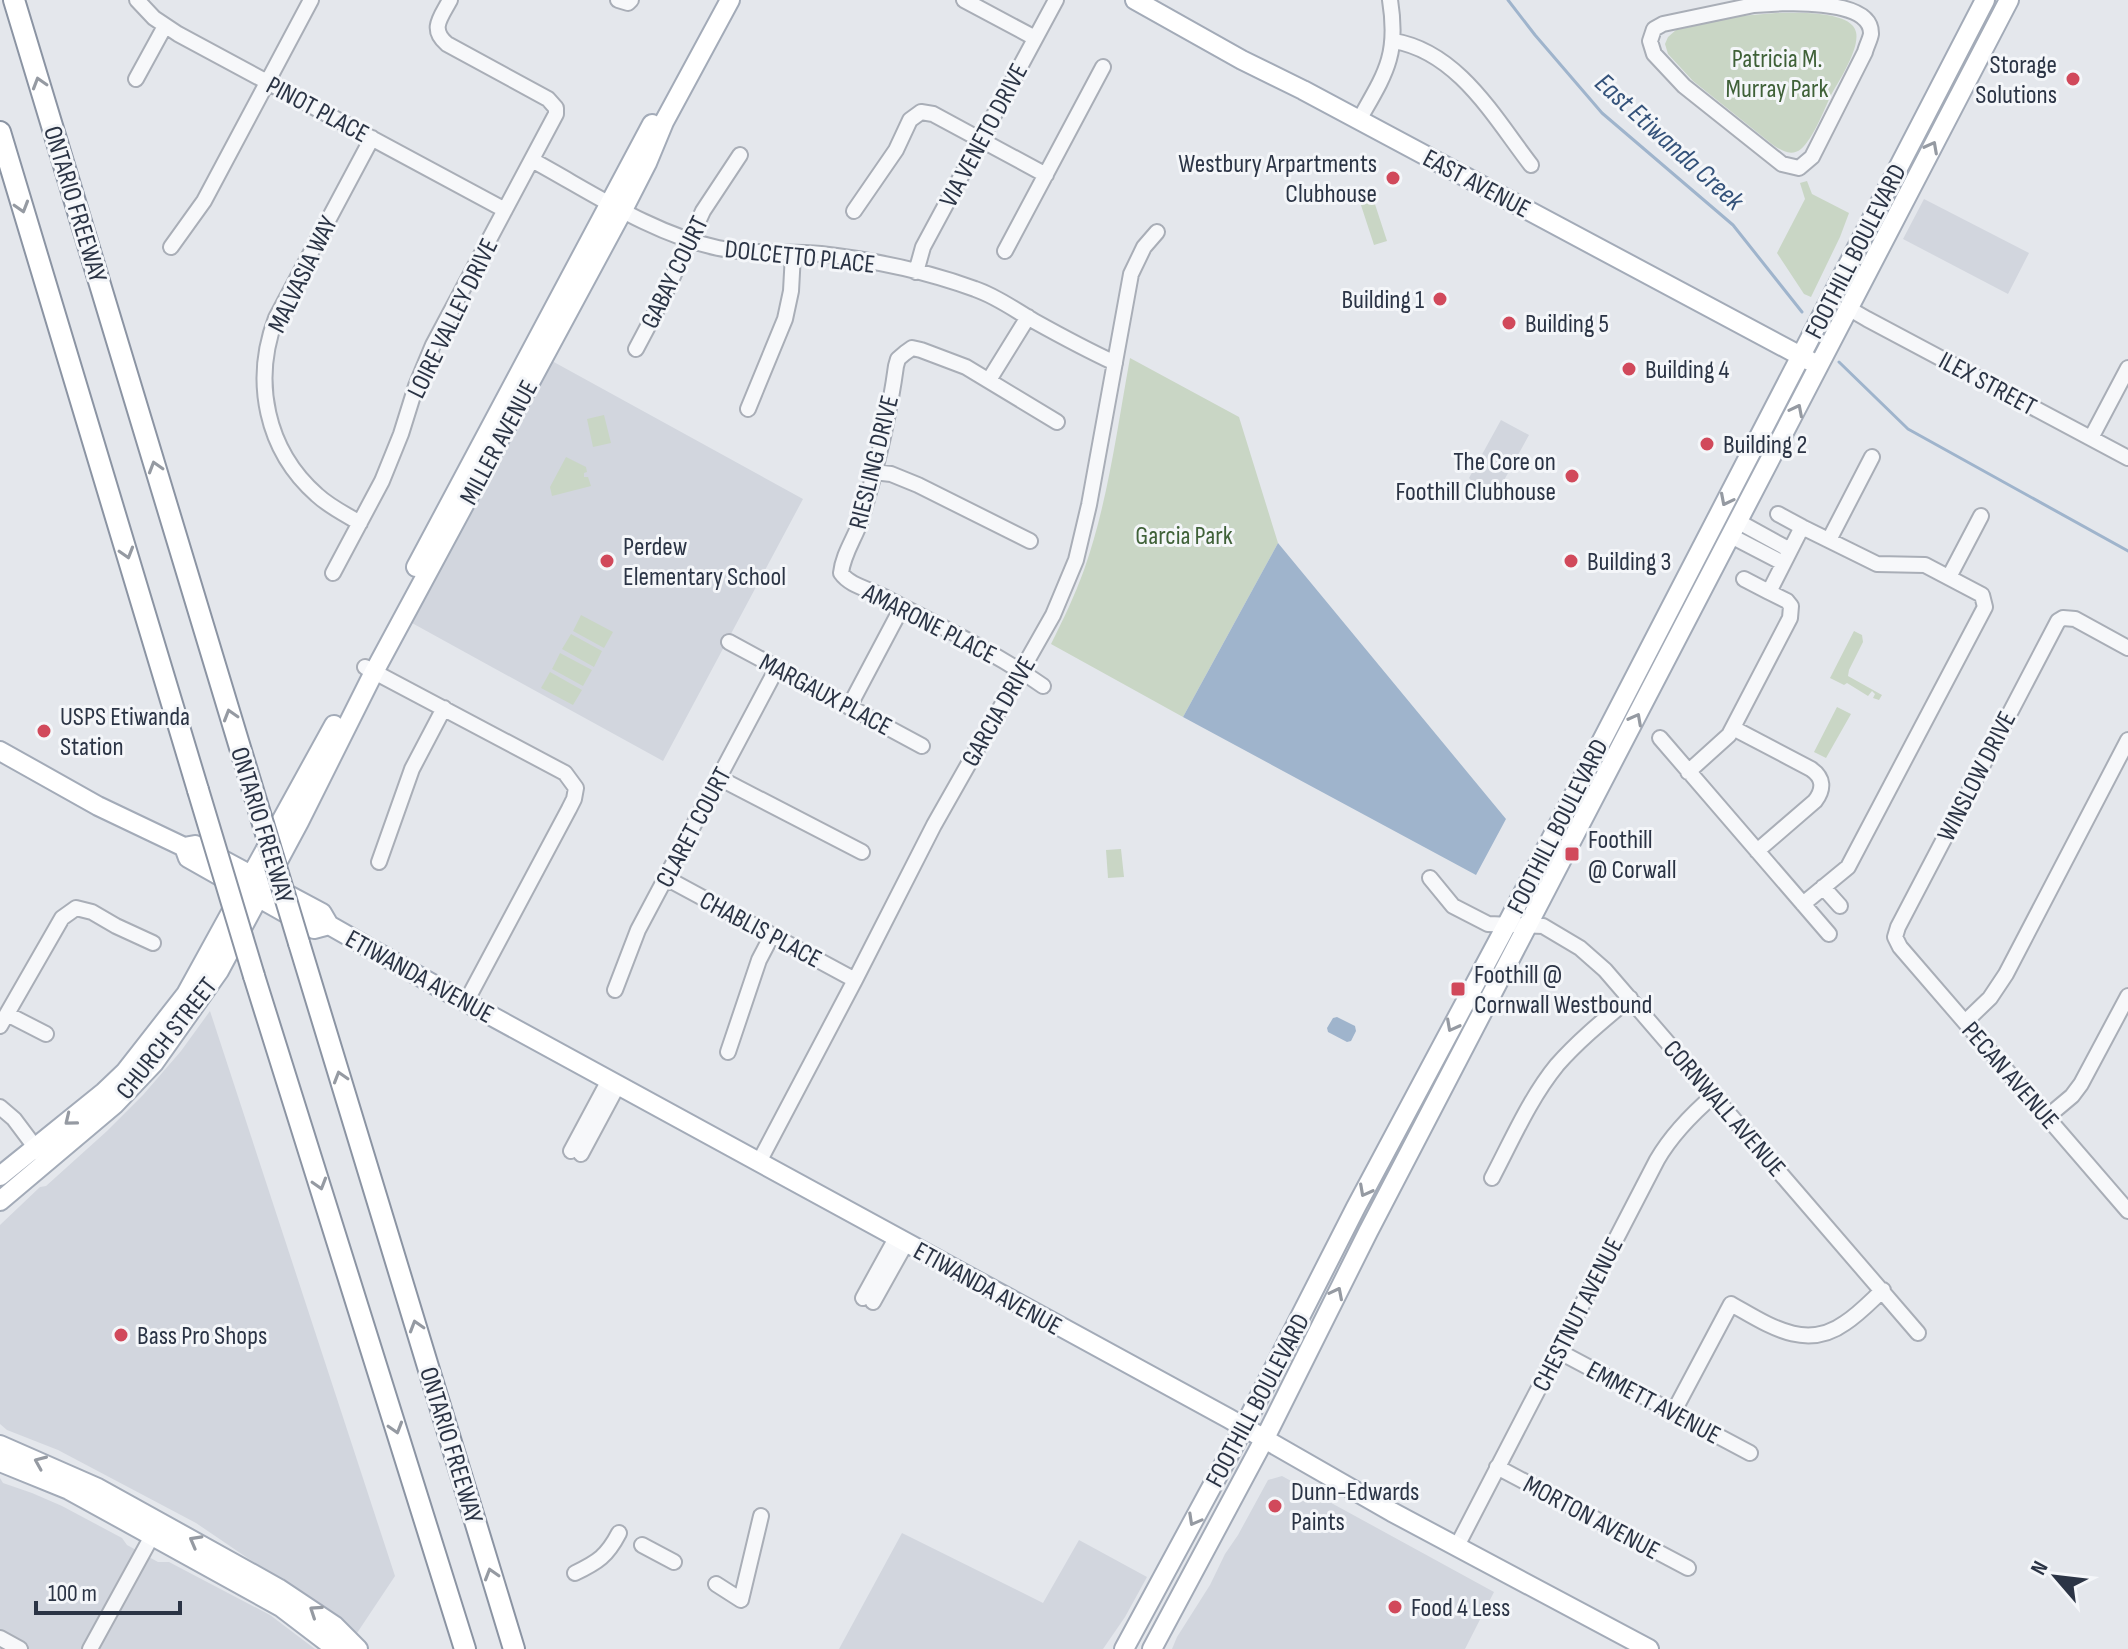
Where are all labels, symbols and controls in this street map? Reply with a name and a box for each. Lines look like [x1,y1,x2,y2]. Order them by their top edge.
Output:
park label: Patricia M. Murray Park [1726,44,1828,105]
place label: Storage Solutions [1975,50,2057,111]
street label: VIA VENETO DRIVE [934,59,1035,213]
water label: East Etiwanda Creek [1588,67,1751,219]
street label: PINOT PLACE [261,70,374,150]
marker: Storage Solutions [2064,70,2082,88]
one-way arrow [32,76,48,90]
street label: ONTARIO FREEWAY [36,123,113,286]
one-way arrow [1923,141,1938,156]
street label: EAST AVENUE [1417,143,1535,225]
place label: Westbury Arpartments Clubhouse [1178,149,1377,210]
street label: FOOTHILL BOULEVARD [1799,159,1914,344]
marker: Westbury Arpartments Clubhouse [1384,169,1402,187]
one-way arrow [13,199,29,213]
street label: MALVASIA WAY [262,211,345,338]
street label: GABAY COURT [635,211,716,334]
street label: LOIRE VALLEY DRIVE [401,234,505,403]
street label: DOLCETTO PLACE [723,234,877,281]
place label: Building 1 [1341,285,1424,316]
marker: Building 1 [1431,290,1449,308]
place label: Building 5 [1525,309,1609,340]
marker: Building 5 [1500,314,1518,332]
street label: ILEX STREET [1933,346,2041,423]
place label: Building 4 [1645,355,1729,386]
marker: Building 4 [1620,360,1638,378]
street label: MILLER AVENUE [454,375,545,510]
street label: RIESLING DRIVE [843,392,906,533]
one-way arrow [1787,404,1802,419]
place label: Building 2 [1723,430,1807,461]
marker: Building 2 [1698,435,1716,453]
place label: The Core on Foothill Clubhouse [1396,447,1556,508]
one-way arrow [148,460,164,474]
marker: The Core on Foothill Clubhouse [1563,467,1581,485]
one-way arrow [1720,492,1736,507]
park label: Garcia Park [1135,521,1233,552]
place label: Perdew Elementary School [623,532,786,593]
one-way arrow [118,545,134,559]
place label: Building 3 [1587,547,1671,578]
marker: Perdew Elementary School [598,552,616,570]
marker: Building 3 [1562,552,1580,570]
street label: AMARONE PLACE [857,577,1001,671]
street label: MARGAUX PLACE [754,647,897,743]
street label: GARCIA DRIVE [955,651,1043,772]
place label: USPS Etiwanda Station [60,702,190,763]
street label: WINSLOW DRIVE [1931,706,2023,847]
one-way arrow [223,709,239,723]
one-way arrow [1627,712,1642,727]
marker: USPS Etiwanda Station [35,722,53,740]
street label: FOOTHILL BOULEVARD [1501,734,1616,919]
street label: ONTARIO FREEWAY [223,744,300,907]
street label: CLARET COURT [650,762,739,893]
place label: Foothill @ Corwall [1588,825,1677,886]
marker: Foothill @ Corwall [1563,845,1581,863]
street label: CHABLIS PLACE [694,885,827,975]
street label: ETIWANDA AVENUE [340,924,499,1031]
place label: Foothill @ Cornwall Westbound [1474,960,1652,1021]
street label: CHURCH STREET [110,972,224,1106]
marker: Foothill @ Cornwall Westbound [1449,980,1467,998]
street label: PECAN AVENUE [1955,1016,2065,1136]
one-way arrow [1447,1018,1462,1033]
street label: CORNWALL AVENUE [1656,1034,1792,1184]
one-way arrow [333,1071,349,1084]
one-way arrow [64,1110,79,1124]
one-way arrow [310,1176,326,1190]
one-way arrow [1359,1183,1374,1198]
street label: CHESTNUT AVENUE [1526,1233,1630,1397]
street label: ETIWANDA AVENUE [908,1236,1067,1343]
one-way arrow [1327,1287,1343,1302]
street label: FOOTHILL BOULEVARD [1200,1309,1317,1493]
one-way arrow [409,1319,425,1333]
place label: Bass Pro Shops [137,1321,267,1352]
marker: Bass Pro Shops [112,1326,130,1344]
street label: EMMETT AVENUE [1581,1355,1726,1452]
street label: ONTARIO FREEWAY [412,1364,489,1527]
one-way arrow [387,1420,403,1434]
one-way arrow [33,1455,48,1471]
street label: MORTON AVENUE [1518,1469,1665,1567]
place label: Dunn-Edwards Paints [1291,1477,1419,1538]
marker: Dunn-Edwards Paints [1266,1497,1284,1515]
one-way arrow [1188,1512,1203,1526]
one-way arrow [189,1535,203,1551]
north arrow [2016,1537,2096,1617]
text: N [2025,1557,2054,1580]
scale bar [36,1565,180,1615]
one-way arrow [485,1568,501,1582]
text: 100 m [48,1579,97,1608]
place label: Food 4 Less [1411,1593,1510,1624]
marker: Food 4 Less [1386,1598,1404,1616]
one-way arrow [309,1606,323,1621]

